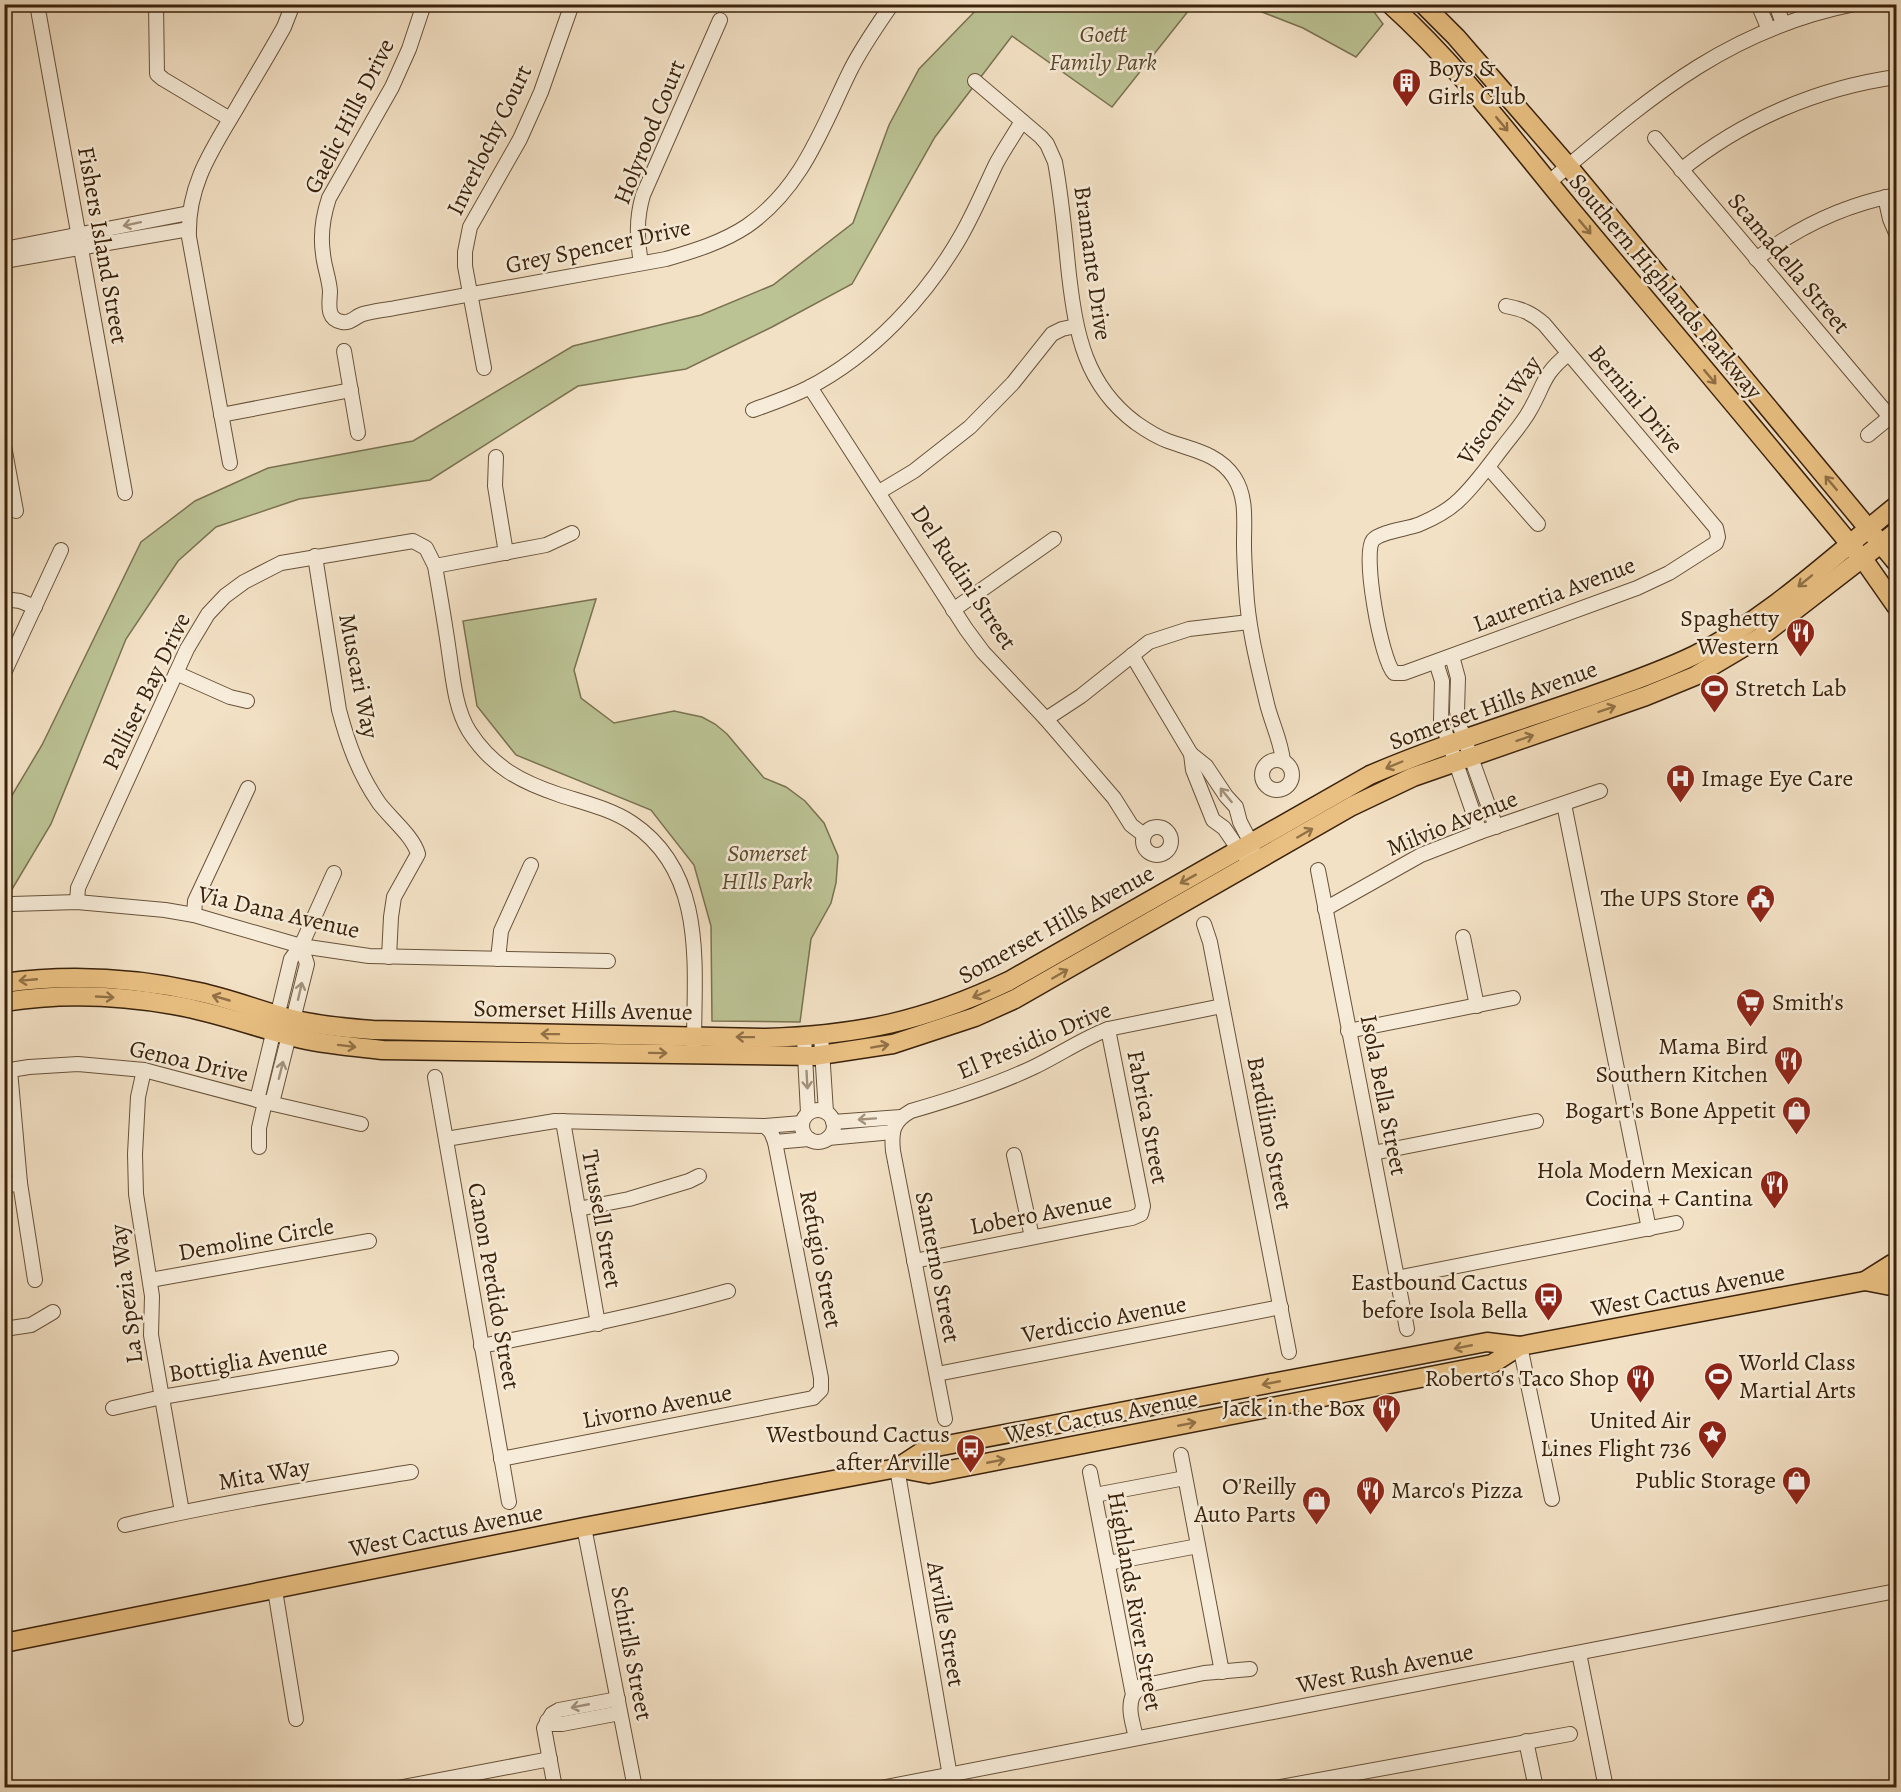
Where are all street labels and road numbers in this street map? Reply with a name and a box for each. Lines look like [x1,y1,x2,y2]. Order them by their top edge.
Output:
street label: Gaelic Hills Drive [296,33,402,199]
street label: Holyrood Court [605,55,693,209]
street label: Inverlochy Court [439,59,539,221]
street label: Fishers Island Street [70,144,136,346]
street label: Southern Highlands Parkway [1562,166,1770,406]
street label: Bramante Drive [1066,184,1120,342]
street label: Scamadella Street [1721,186,1857,340]
street label: Grey Spencer Drive [503,211,693,281]
street label: Bernini Drive [1581,338,1691,460]
street label: Visconti Way [1449,349,1549,472]
street label: Del Rudini Street [904,498,1024,656]
street label: Laurentia Avenue [1468,548,1640,640]
street label: Palliser Bay Drive [94,607,198,775]
street label: Muscari Way [331,611,387,741]
street label: Somerset Hills Avenue [1384,652,1602,758]
street label: Milvio Avenue [1382,782,1522,864]
street label: Somerset Hills Avenue [952,857,1160,991]
street label: Via Dana Avenue [194,878,363,946]
street label: Somerset Hills Avenue [473,992,693,1028]
street label: El Presidio Drive [952,993,1116,1087]
street label: Isola Bella Street [1353,1012,1415,1178]
street label: Genoa Drive [126,1032,252,1090]
street label: Fabrica Street [1119,1047,1177,1187]
street label: Bardilino Street [1239,1054,1301,1213]
street label: Trussell Street [574,1147,630,1291]
street label: Canon Perdido Street [460,1180,528,1392]
street label: Lobero Avenue [967,1184,1115,1242]
street label: Refugio Street [792,1187,850,1331]
street label: Santerno Street [908,1189,968,1345]
street label: Demoline Circle [175,1210,337,1268]
street label: La Spezia Way [102,1222,150,1365]
street label: West Cactus Avenue [1587,1256,1788,1325]
street label: Verdiccio Avenue [1018,1287,1189,1351]
street label: Bottiglia Avenue [166,1330,330,1390]
street label: Livorno Avenue [579,1376,735,1436]
street label: West Cactus Avenue [1000,1382,1201,1451]
street label: Mita Way [216,1450,313,1498]
street label: Highlands River Street [1100,1489,1170,1713]
street label: West Cactus Avenue [345,1496,546,1565]
street label: Arville Street [919,1558,973,1689]
street label: Schirlls Street [603,1583,661,1723]
street label: West Rush Avenue [1293,1635,1476,1701]

